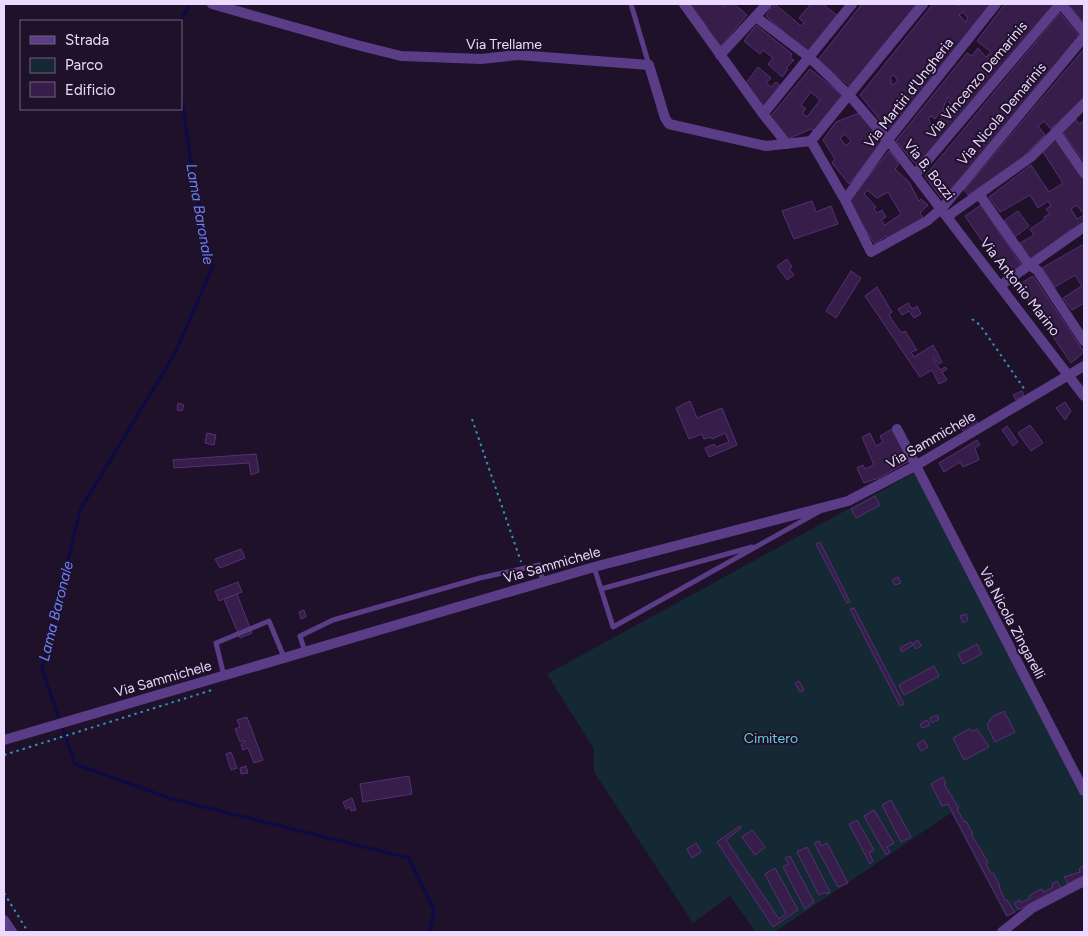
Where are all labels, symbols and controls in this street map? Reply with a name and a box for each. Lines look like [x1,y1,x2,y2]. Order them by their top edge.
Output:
street label: Via Vincenzo Demarinis [923,18,1031,142]
legend [20,20,182,110]
text: Strada [65,31,109,49]
street label: Via Martiri d'Ungheria [861,35,957,151]
street label: Via Trellame [466,36,542,53]
text: Parco [65,56,103,74]
street label: Via Nicola Demarinis [954,59,1050,169]
text: Edificio [65,81,116,99]
street label: Via B. Bozzi [900,136,958,204]
water label: Lama Baronale [182,162,218,266]
street label: Via Antonio Marino [976,235,1064,339]
street label: Via Sammichele [883,407,979,472]
street label: Via Sammichele [502,543,603,587]
water label: Lama Baronale [35,559,77,663]
street label: Via Nicola Zingarelli [975,564,1049,682]
street label: Via Sammichele [113,657,214,701]
park label: Cimitero [744,730,798,747]

